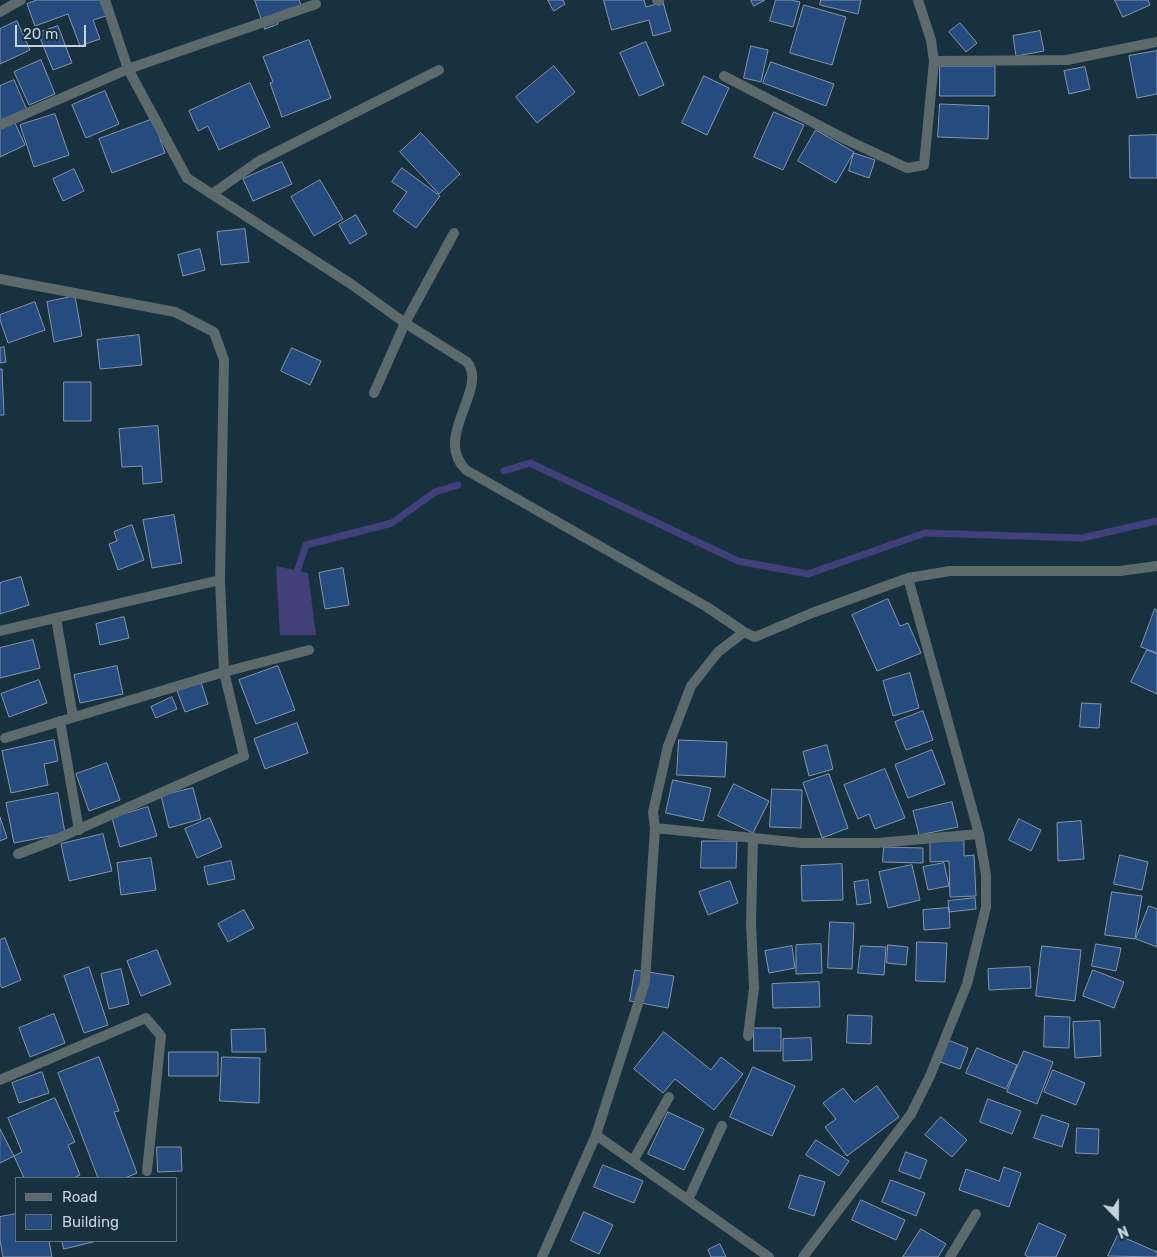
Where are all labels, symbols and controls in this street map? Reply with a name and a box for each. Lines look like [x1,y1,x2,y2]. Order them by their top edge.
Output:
scale bar [18,15,89,47]
text: 20 m [23,25,58,43]
legend [15,1177,178,1242]
text: Road [62,1188,98,1206]
north arrow [1092,1192,1142,1242]
text: Building [62,1213,119,1231]
text: N [1115,1222,1131,1241]

